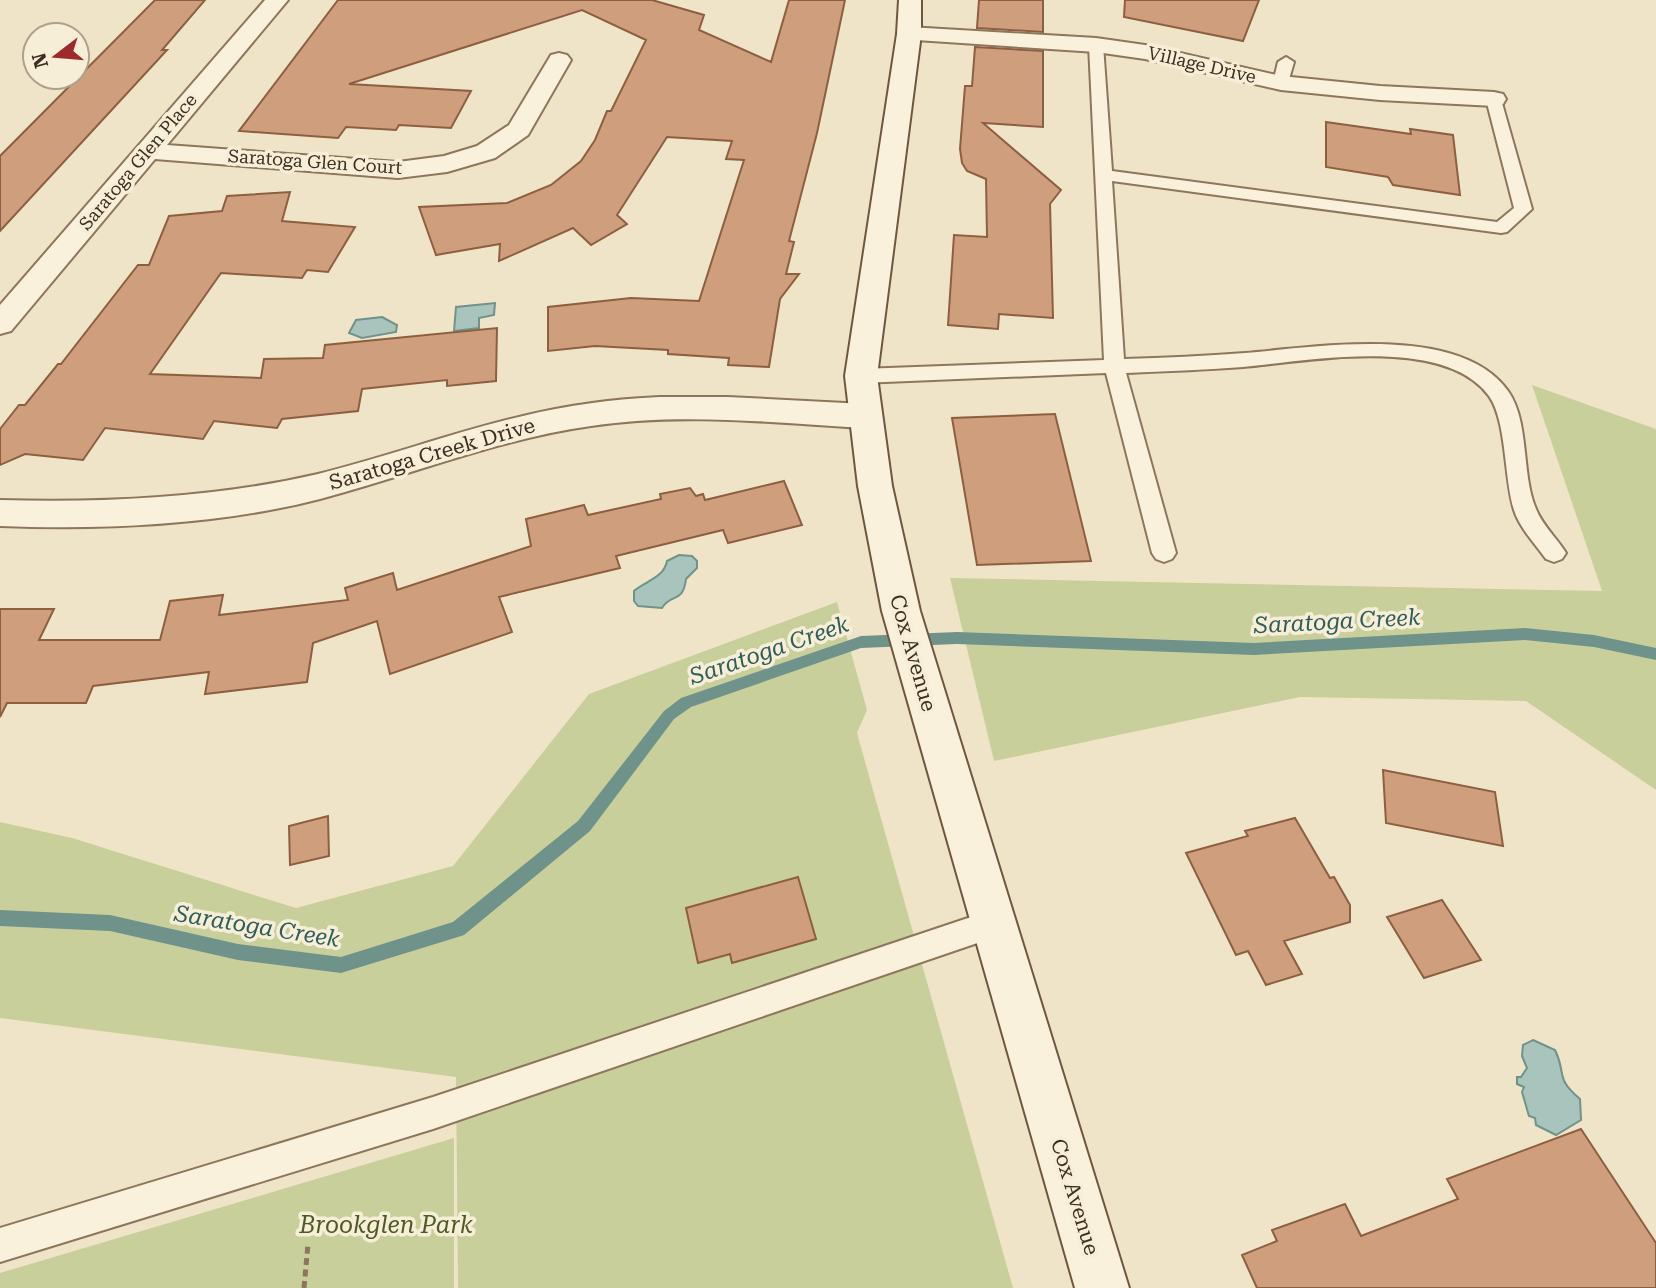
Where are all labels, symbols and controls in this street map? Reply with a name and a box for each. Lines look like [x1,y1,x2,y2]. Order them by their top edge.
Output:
north arrow [21,21,91,91]
street label: Village Drive [1146,42,1258,87]
text: N [27,50,53,71]
street label: Saratoga Glen Place [74,89,201,234]
street label: Saratoga Glen Court [227,145,403,178]
street label: Saratoga Creek Drive [326,413,538,495]
street label: Cox Avenue [885,592,941,714]
water label: Saratoga Creek [1252,604,1421,639]
water label: Saratoga Creek [685,610,853,691]
water label: Saratoga Creek [172,900,342,953]
street label: Cox Avenue [1046,1136,1104,1258]
park label: Brookglen Park [298,1211,473,1239]

